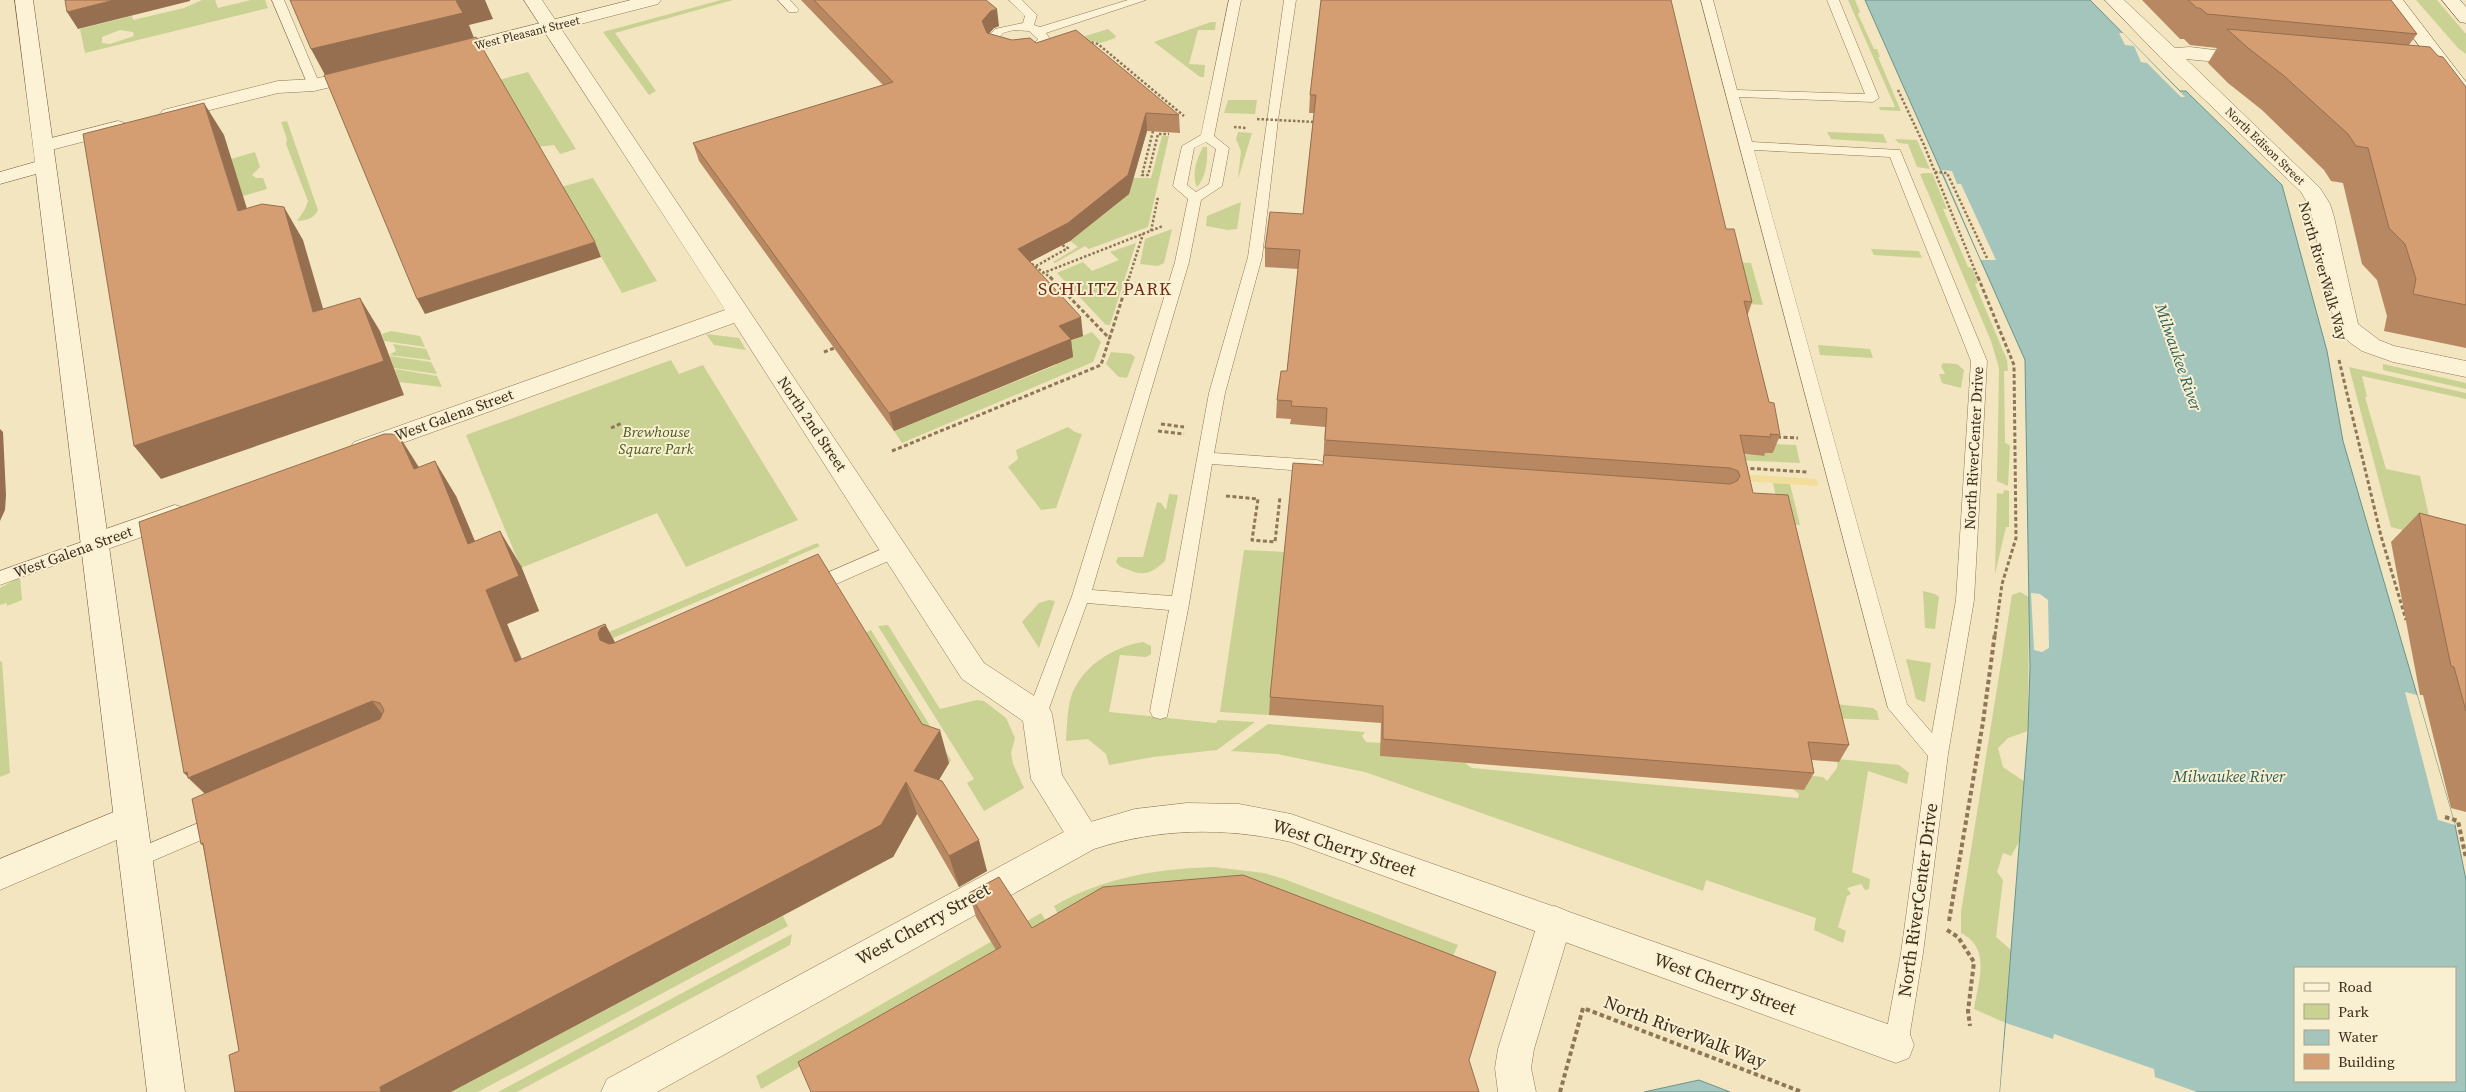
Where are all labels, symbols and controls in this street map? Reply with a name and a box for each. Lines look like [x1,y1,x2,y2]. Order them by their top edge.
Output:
street label: West Pleasant Street [473,12,581,54]
street label: North Edison Street [2222,104,2308,188]
street label: North RiverWalk Way [2294,199,2353,343]
district label: SCHLITZ PARK [1038,276,1172,301]
water label: Milwaukee River [2150,299,2208,414]
street label: North RiverCenter Drive [1959,366,1988,530]
street label: North 2nd Street [773,372,852,475]
street label: West Galena Street [392,383,516,446]
park label: Brewhouse Square Park [618,421,694,459]
street label: West Galena Street [11,520,135,583]
water label: Milwaukee River [2172,765,2286,787]
street label: North RiverCenter Drive [1892,801,1943,999]
street label: West Cherry Street [1269,812,1419,883]
street label: West Cherry Street [851,876,994,971]
street label: West Cherry Street [1651,946,1800,1021]
legend [2294,967,2456,1082]
text: Road [2338,976,2372,997]
street label: North RiverWalk Way [1601,989,1771,1074]
text: Park [2338,1001,2370,1022]
text: Water [2338,1026,2379,1047]
text: Building [2338,1051,2395,1072]

